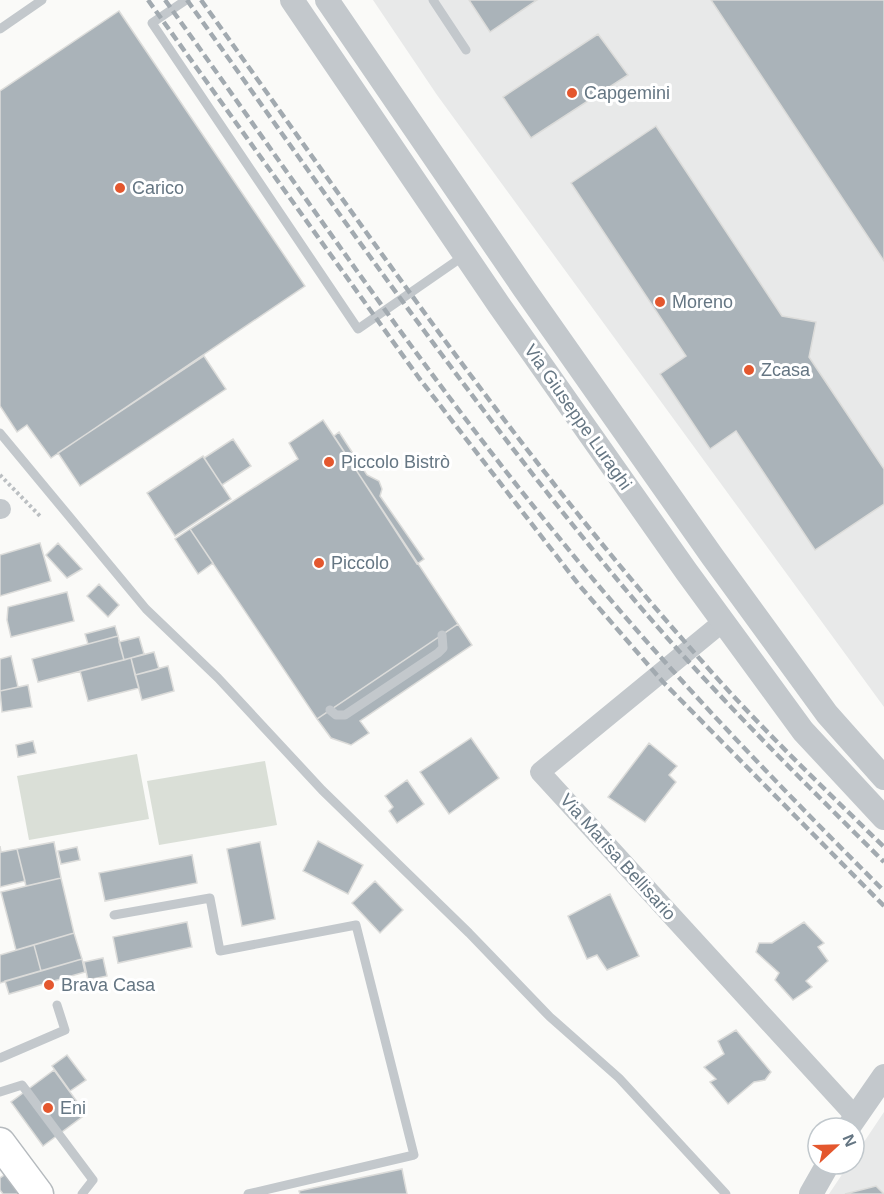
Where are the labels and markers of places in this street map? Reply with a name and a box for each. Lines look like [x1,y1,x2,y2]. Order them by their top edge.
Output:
place label: Capgemini [584,83,670,103]
marker: Capgemini [565,86,579,100]
place label: Carico [132,178,184,198]
marker: Carico [113,181,127,195]
place label: Moreno [672,292,733,312]
marker: Moreno [653,295,667,309]
place label: Zcasa [761,360,811,380]
marker: Zcasa [742,363,756,377]
place label: Piccolo Bistrò [341,452,450,472]
marker: Piccolo Bistrò [322,455,336,469]
place label: Piccolo [331,553,389,573]
marker: Piccolo [312,556,326,570]
place label: Brava Casa [61,975,156,995]
marker: Brava Casa [42,978,56,992]
place label: Eni [60,1098,86,1118]
marker: Eni [41,1101,55,1115]

